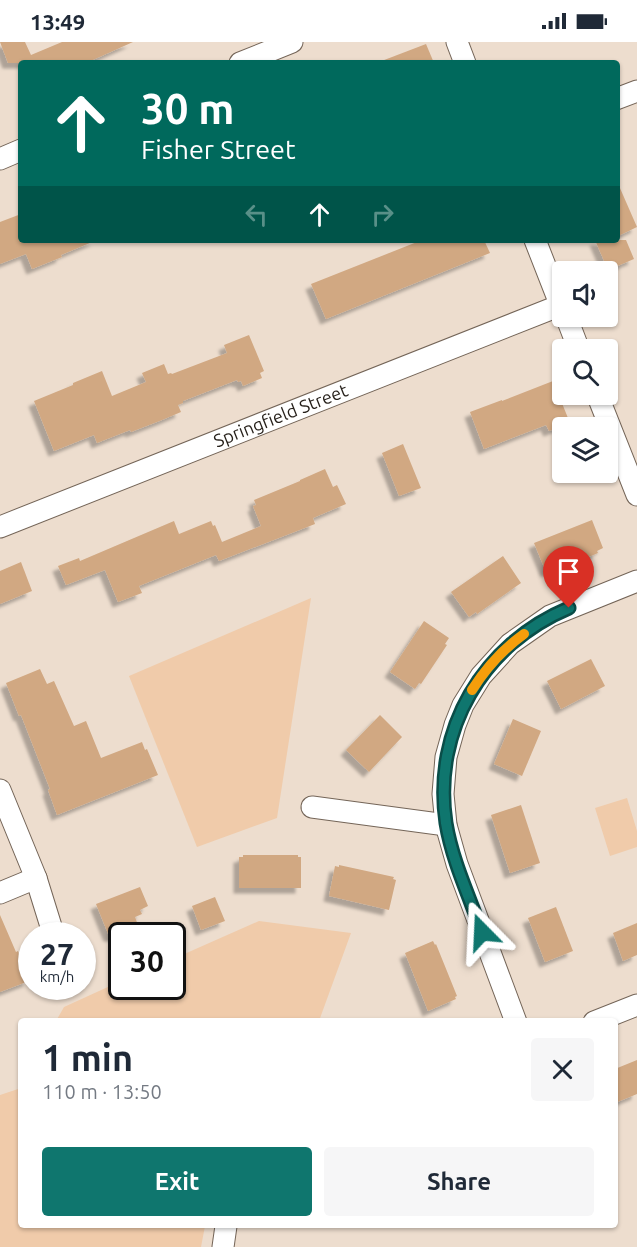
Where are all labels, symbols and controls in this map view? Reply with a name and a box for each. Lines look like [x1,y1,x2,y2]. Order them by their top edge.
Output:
text: 13:49 [30,9,85,34]
icon: ahead [42,84,120,162]
text: 30 m [141,85,235,132]
text: Fisher Street [141,134,296,164]
icon: left [240,198,273,231]
icon: ahead [303,198,336,231]
icon: right [366,198,399,231]
map controls [552,261,618,483]
button: sound [552,261,618,327]
button: search [552,339,618,405]
street label: Springfield Street [210,379,350,450]
button: layers [552,417,618,483]
pin [543,546,594,608]
icon: arrive [552,555,585,588]
position arrow [450,900,514,964]
speed limit sign: 30 [108,922,186,1000]
text: 27 [40,937,74,971]
text: km/h [40,968,74,985]
text: 1 min [42,1037,133,1078]
button: close [531,1038,594,1101]
text: 110 m · 13:50 [42,1080,162,1103]
button: Exit [42,1147,312,1216]
button: Share [324,1147,594,1216]

